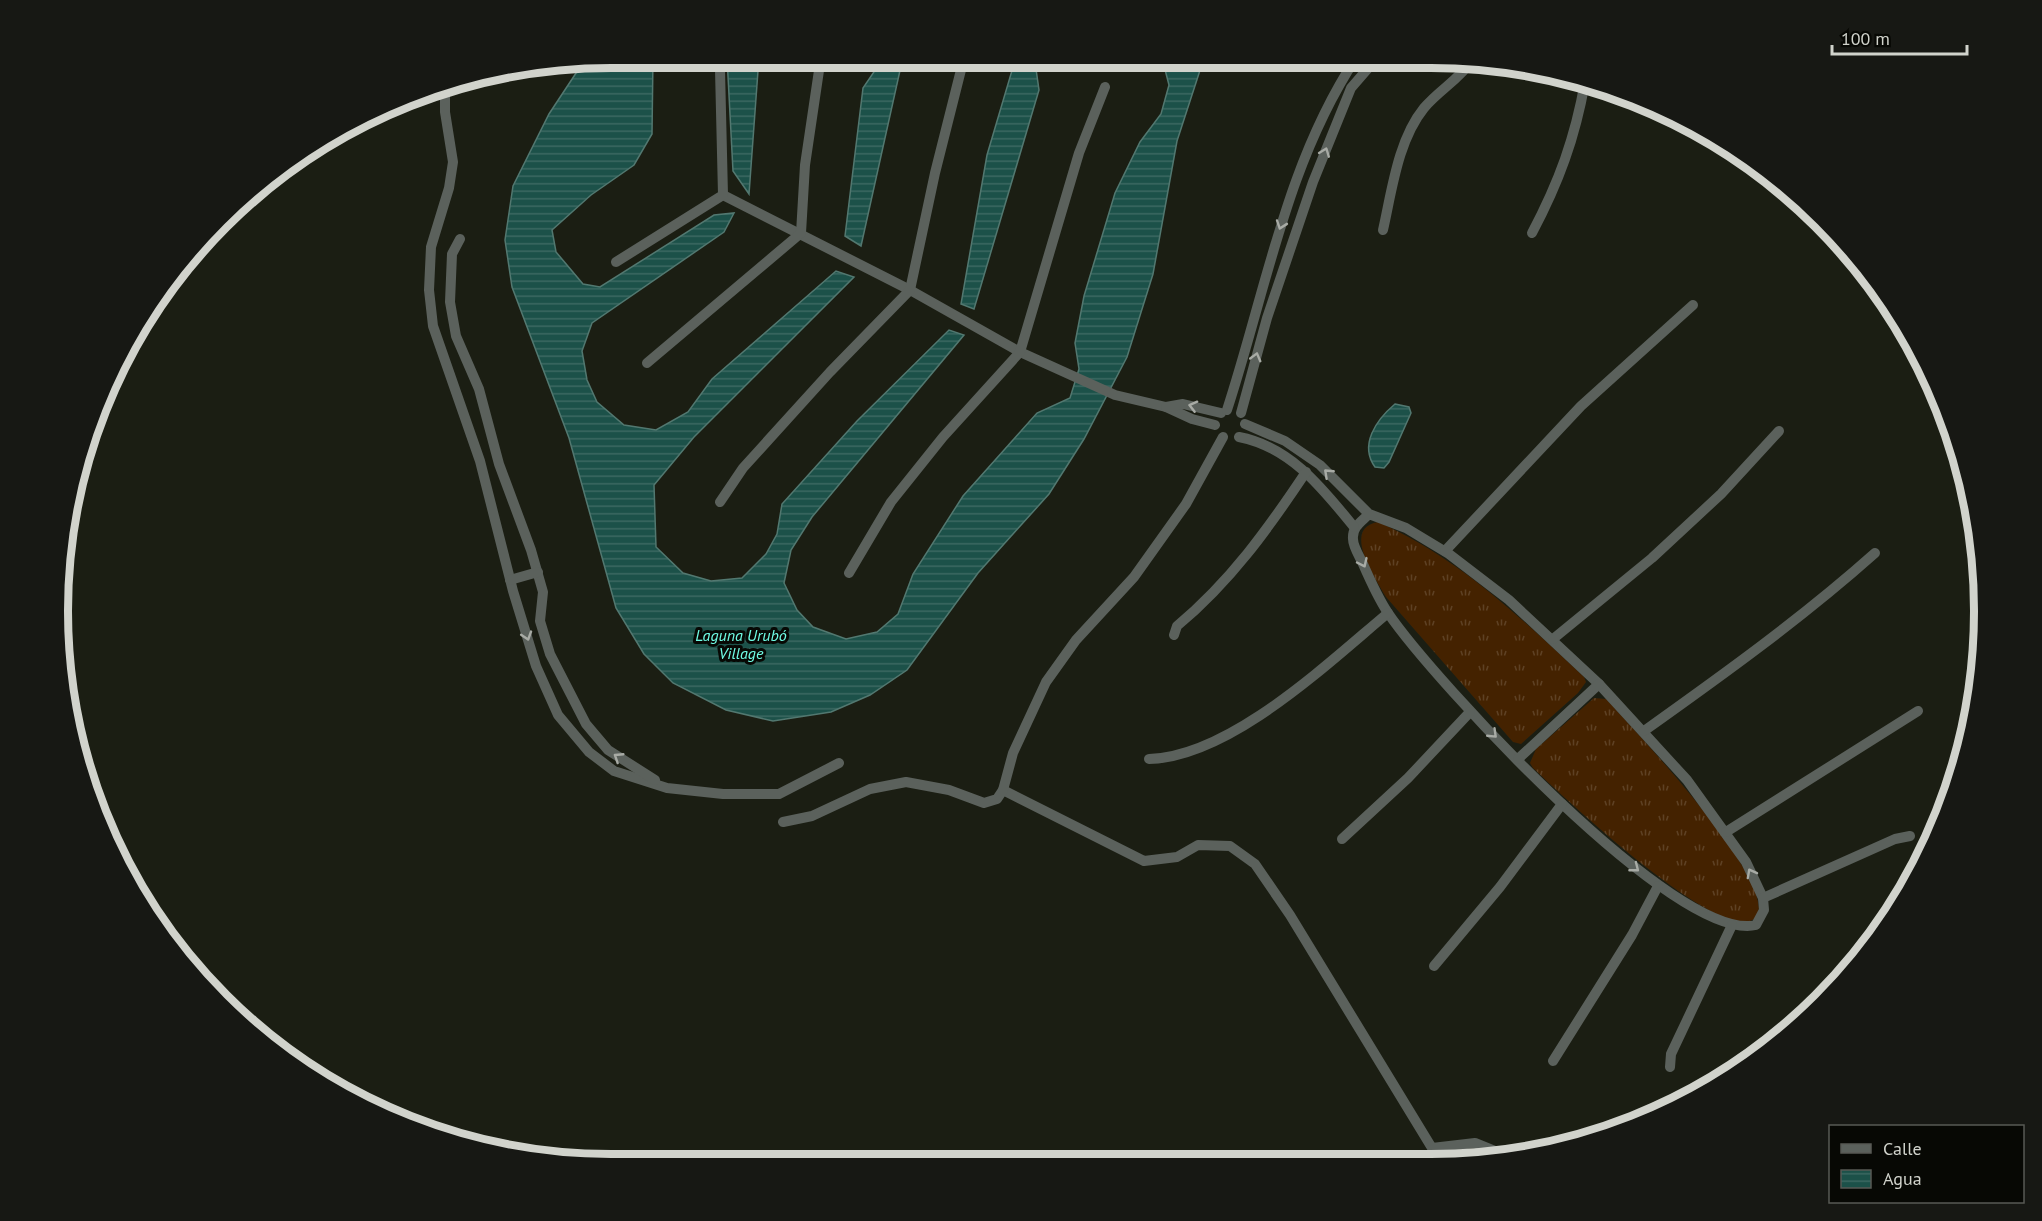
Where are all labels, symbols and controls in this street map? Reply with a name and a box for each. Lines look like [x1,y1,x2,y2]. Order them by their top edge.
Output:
scale bar [1832,18,1967,56]
text: 100 m [1841,27,1890,50]
one-way arrow [1317,147,1330,158]
one-way arrow [1275,220,1288,230]
one-way arrow [1249,352,1262,362]
one-way arrow [1189,401,1199,414]
one-way arrow [1324,469,1335,480]
one-way arrow [1355,557,1367,568]
water label: Laguna Urubó Village [695,625,787,663]
one-way arrow [520,630,532,641]
one-way arrow [1486,727,1496,738]
one-way arrow [614,752,624,764]
one-way arrow [1628,860,1639,871]
one-way arrow [1747,869,1758,879]
legend [1829,1125,2024,1203]
text: Calle [1883,1137,1922,1160]
text: Agua [1883,1167,1922,1190]

